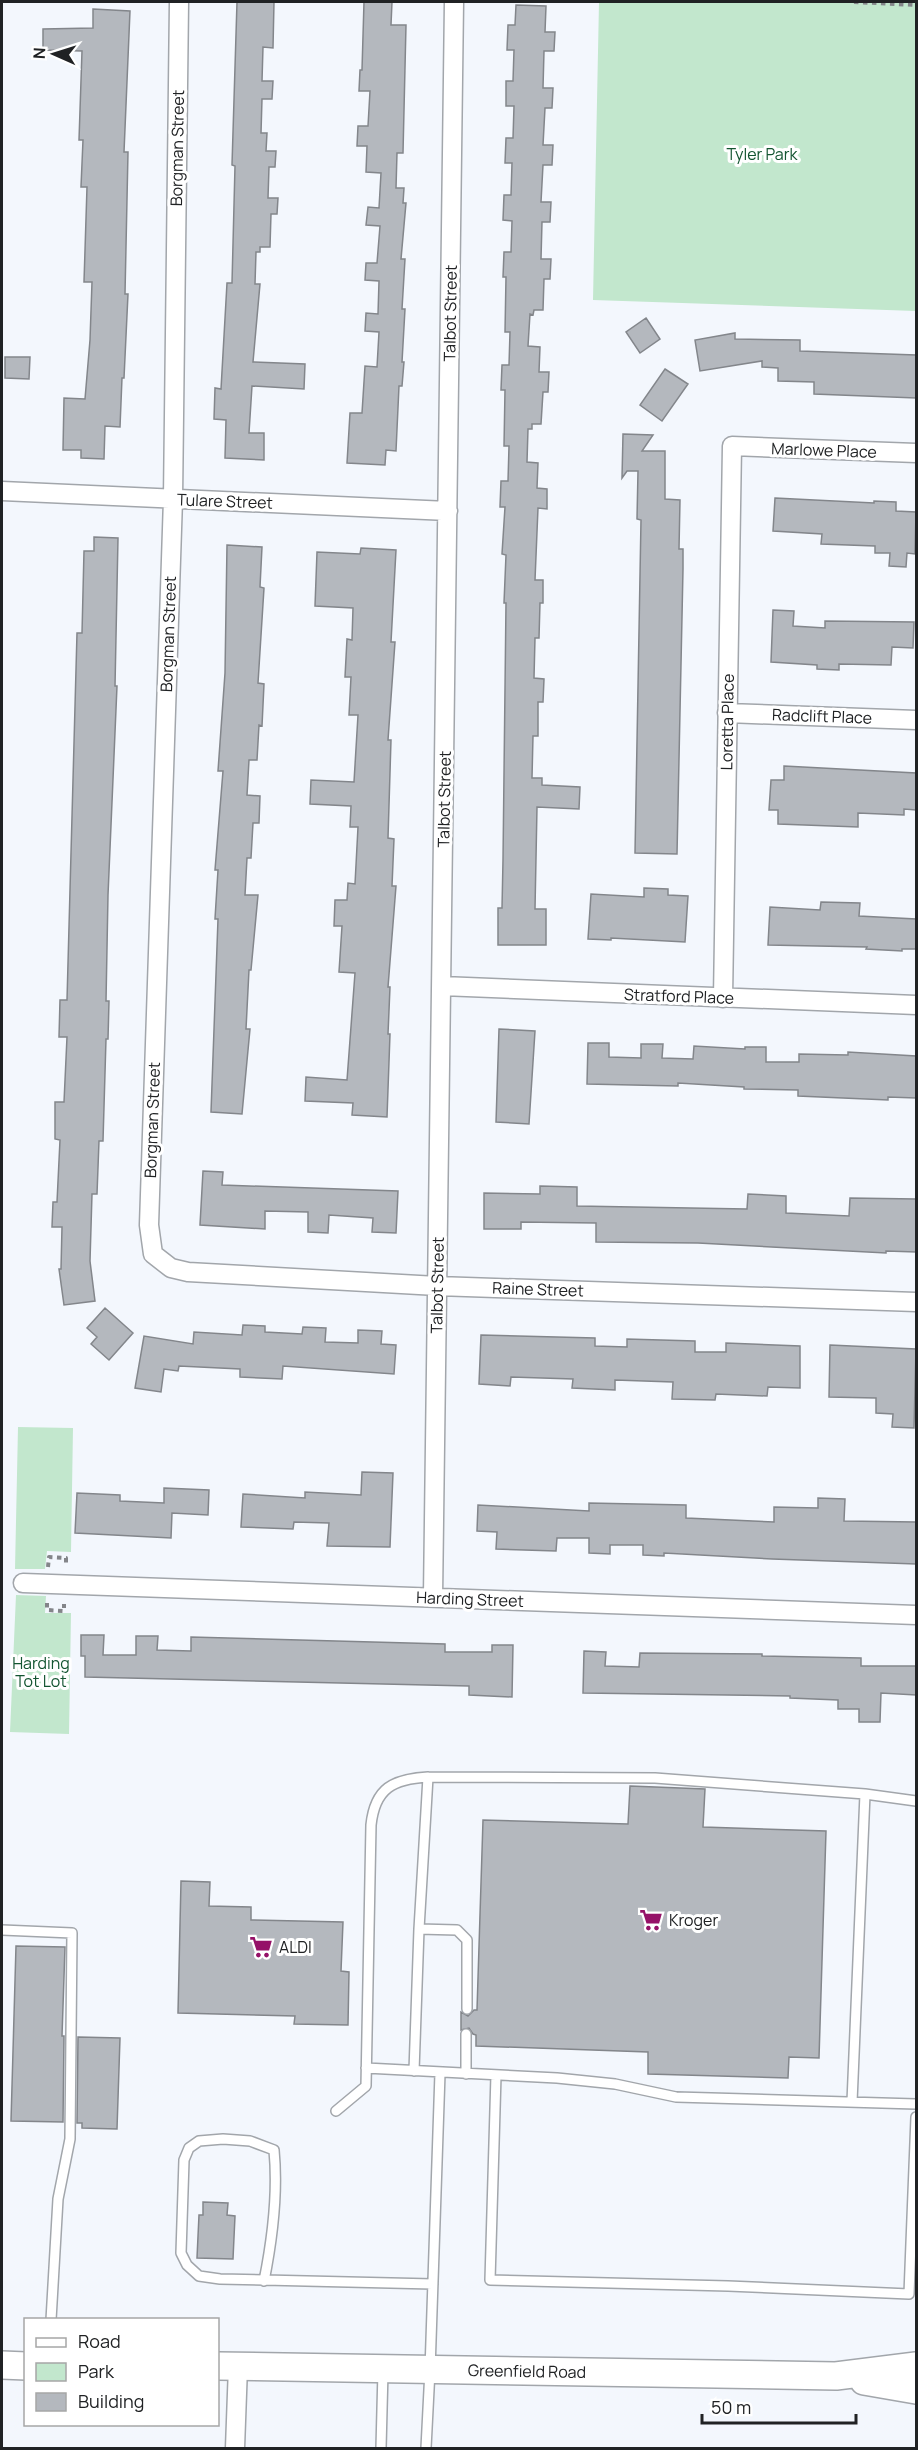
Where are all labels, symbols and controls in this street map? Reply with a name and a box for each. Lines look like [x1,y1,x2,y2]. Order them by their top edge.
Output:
north arrow [24,24,84,84]
text: N [28,47,50,60]
street label: Borgman Street [165,90,189,206]
park label: Tyler Park [727,143,798,165]
street label: Talbot Street [438,265,462,361]
street label: Marlowe Place [771,437,877,463]
street label: Tulare Street [177,488,273,514]
street label: Borgman Street [155,575,181,693]
street label: Loretta Place [715,673,739,771]
street label: Radclift Place [772,703,872,729]
street label: Talbot Street [432,751,456,847]
street label: Stratford Place [623,983,735,1009]
street label: Borgman Street [139,1061,165,1179]
street label: Talbot Street [425,1237,449,1333]
street label: Raine Street [492,1276,584,1302]
street label: Harding Street [416,1586,524,1612]
park label: Harding Tot Lot [12,1652,70,1692]
supermarket icon: Kroger [638,1907,664,1933]
place label: Kroger [669,1909,718,1931]
supermarket icon: ALDI [248,1934,274,1960]
place label: ALDI [279,1936,312,1958]
legend [24,2318,219,2426]
text: Road [78,2329,121,2353]
text: Park [78,2359,115,2383]
street label: Greenfield Road [468,2359,586,2383]
scale bar [702,2387,856,2425]
text: Building [78,2389,144,2413]
text: 50 m [711,2395,751,2419]

